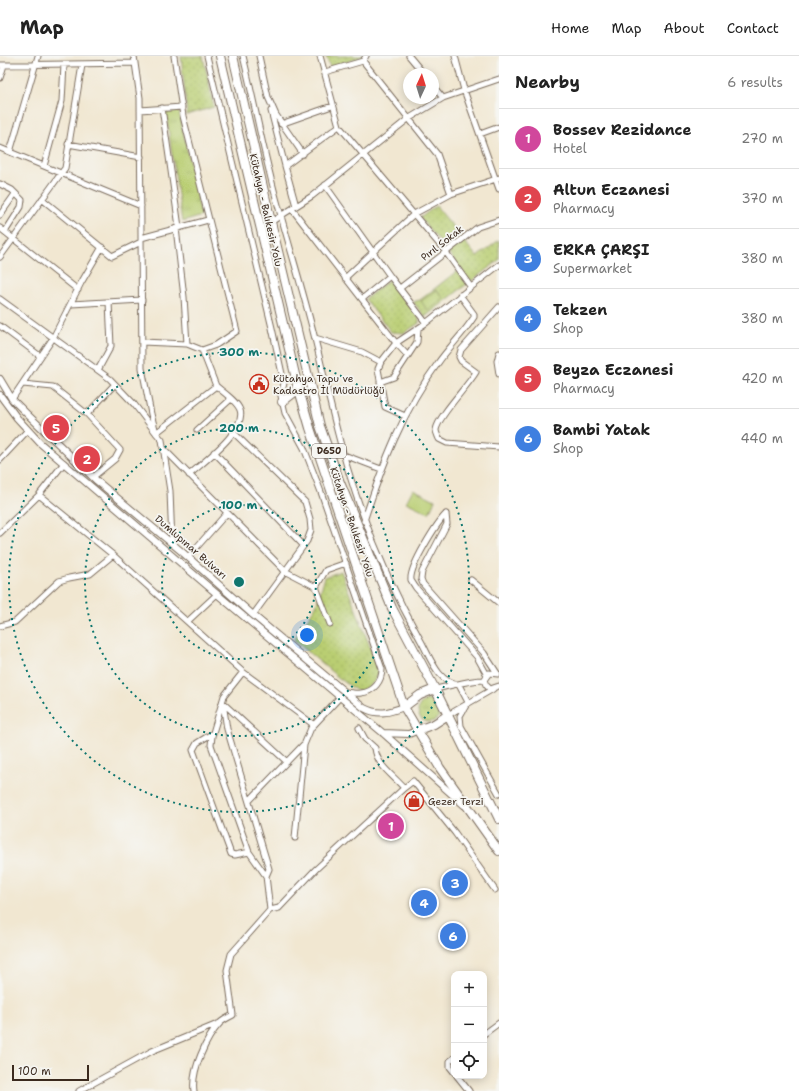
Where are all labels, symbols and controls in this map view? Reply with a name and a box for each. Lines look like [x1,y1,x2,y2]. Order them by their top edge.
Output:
text: Map [20,15,64,40]
text: Home [551,19,590,37]
text: Map [612,19,642,37]
text: About [664,19,705,37]
text: Contact [727,19,779,37]
north arrow [403,68,439,104]
text: Nearby [515,71,580,93]
text: 6 results [727,74,783,91]
text: Bossev Rezidance [553,120,691,140]
text: 1 [525,130,531,147]
text: 270 m [741,130,783,147]
text: Hotel [553,140,587,157]
street label: Kütahya - Balıkesir Yolu [247,152,285,268]
text: Altun Eczanesi [553,180,670,200]
text: 2 [523,190,533,207]
text: 370 m [741,190,783,207]
text: Pharmacy [553,200,615,217]
street label: Pırıl Sokak [418,222,466,264]
text: ERKA ÇARŞI [553,240,649,260]
text: 3 [523,250,533,267]
text: 380 m [741,250,783,267]
text: Supermarket [553,260,632,277]
text: Tekzen [553,300,607,320]
text: 4 [523,310,533,327]
text: 380 m [741,310,783,327]
text: Shop [553,320,583,337]
text: 300 m [219,344,259,360]
text: Beyza Eczanesi [553,360,673,380]
text: 5 [524,370,532,387]
text: 420 m [741,370,783,387]
place label: Kütahya Tapu ve Kadastro İl Müdürlüğü [273,372,385,397]
public building icon: Kütahya Tapu ve Kadastro İl Müdürlüğü [248,373,270,395]
text: Pharmacy [553,380,615,397]
pin: 5 [43,413,69,443]
text: 200 m [219,420,259,436]
text: Bambi Yatak [553,420,650,440]
text: 6 [523,430,533,447]
text: 440 m [741,430,783,447]
text: Shop [553,440,583,457]
pin: 2 [74,444,100,474]
road number: D650 [312,444,346,458]
street label: Kütahya - Balıkesir Yolu [327,465,377,579]
text: 100 m [221,497,258,513]
street label: Dumlupınar Bulvarı [152,512,230,582]
centre of rings [232,575,246,589]
your location [297,625,317,645]
shop icon: Gezer Terzi [403,790,425,812]
place label: Gezer Terzi [428,795,484,808]
pin: 1 [378,811,404,841]
pin: 3 [442,868,468,898]
pin: 4 [411,888,437,918]
pin: 6 [440,921,466,951]
map controls [451,971,487,1079]
button: + [451,971,487,1007]
button: − [451,1007,487,1043]
button: locate [451,1043,487,1079]
scale bar [12,1063,89,1082]
text: 100 m [18,1064,51,1079]

